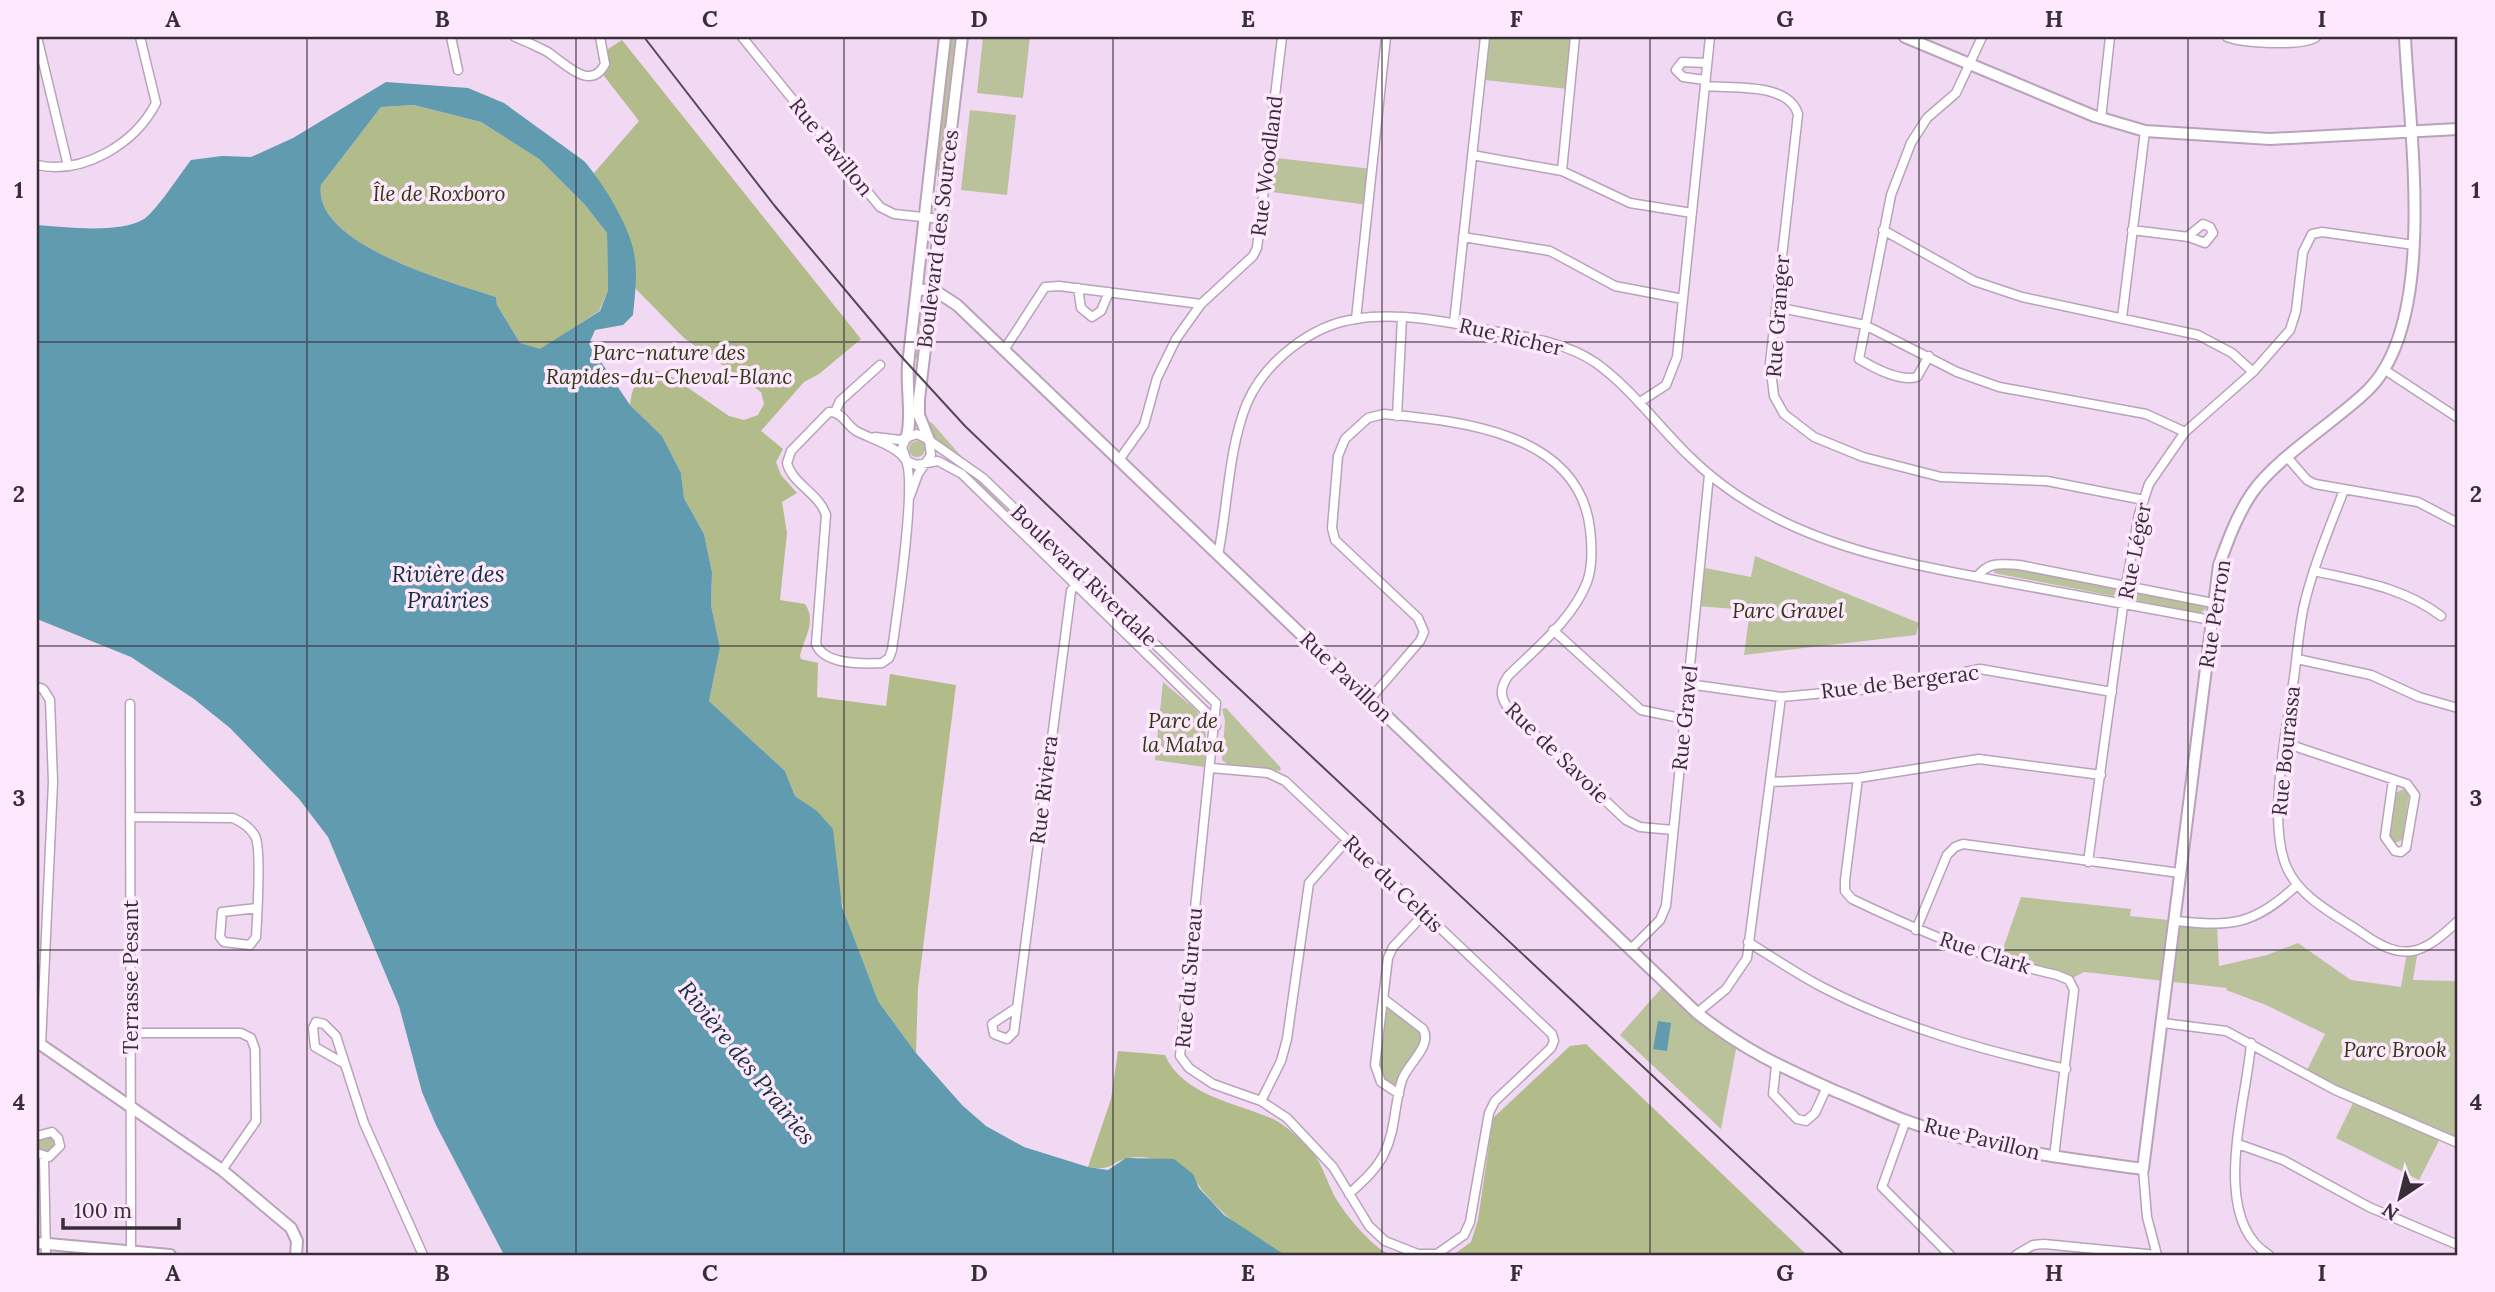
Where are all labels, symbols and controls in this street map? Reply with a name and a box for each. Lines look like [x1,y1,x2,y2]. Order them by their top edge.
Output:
text: A [165,4,181,33]
text: B [434,4,450,33]
text: C [702,4,718,33]
text: D [970,4,988,33]
text: E [1241,4,1255,33]
text: F [1509,4,1523,33]
text: G [1776,4,1794,33]
text: H [2045,4,2063,33]
text: I [2318,4,2326,33]
street label: Rue Pavillon [784,92,879,202]
street label: Rue Woodland [1244,94,1289,238]
street label: Boulevard des Sources [911,128,964,350]
text: 1 [14,175,24,204]
text: 1 [2471,175,2481,204]
park label: Île de Roxboro [373,180,505,207]
street label: Rue Granger [1760,254,1795,378]
street label: Rue Richer [1456,311,1566,362]
park label: Parc-nature des Rapides-du-Cheval-Blanc [546,339,792,390]
text: 2 [13,479,25,508]
text: 2 [2470,479,2482,508]
street label: Boulevard Riverdale [1005,499,1163,653]
street label: Rue Léger [2112,500,2157,602]
street label: Rue Perron [2193,557,2236,670]
water label: Rivière des Prairies [391,559,505,614]
park label: Parc Gravel [1732,597,1844,624]
street label: Rue Pavillon [1294,626,1399,728]
street label: Rue de Bergerac [1819,658,1981,705]
street label: Rue Gravel [1666,664,1703,772]
street label: Rue Bourassa [2265,684,2306,817]
street label: Rue de Savoie [1500,696,1615,809]
park label: Parc de la Malva [1142,707,1225,758]
street label: Rue Riviera [1023,734,1064,846]
text: 3 [13,783,25,812]
text: 3 [2470,783,2482,812]
street label: Rue du Celtis [1338,829,1449,938]
street label: Terrasse Pesant [117,899,144,1054]
street label: Rue du Sureau [1169,906,1208,1049]
street label: Rue Clark [1936,925,2035,980]
water label: Rivière des Prairies [673,975,822,1150]
park label: Parc Brook [2343,1036,2447,1063]
text: 4 [13,1087,25,1116]
text: 4 [2470,1087,2482,1116]
street label: Rue Pavillon [1921,1111,2043,1166]
north arrow [2366,1162,2436,1232]
scale bar [63,1187,178,1231]
text: 100 m [74,1197,132,1224]
text: N [2377,1198,2403,1226]
text: A [165,1258,181,1287]
text: B [434,1258,450,1287]
text: C [702,1258,718,1287]
text: D [970,1258,988,1287]
text: E [1241,1258,1255,1287]
text: F [1509,1258,1523,1287]
text: G [1776,1258,1794,1287]
text: H [2045,1258,2063,1287]
text: I [2318,1258,2326,1287]

